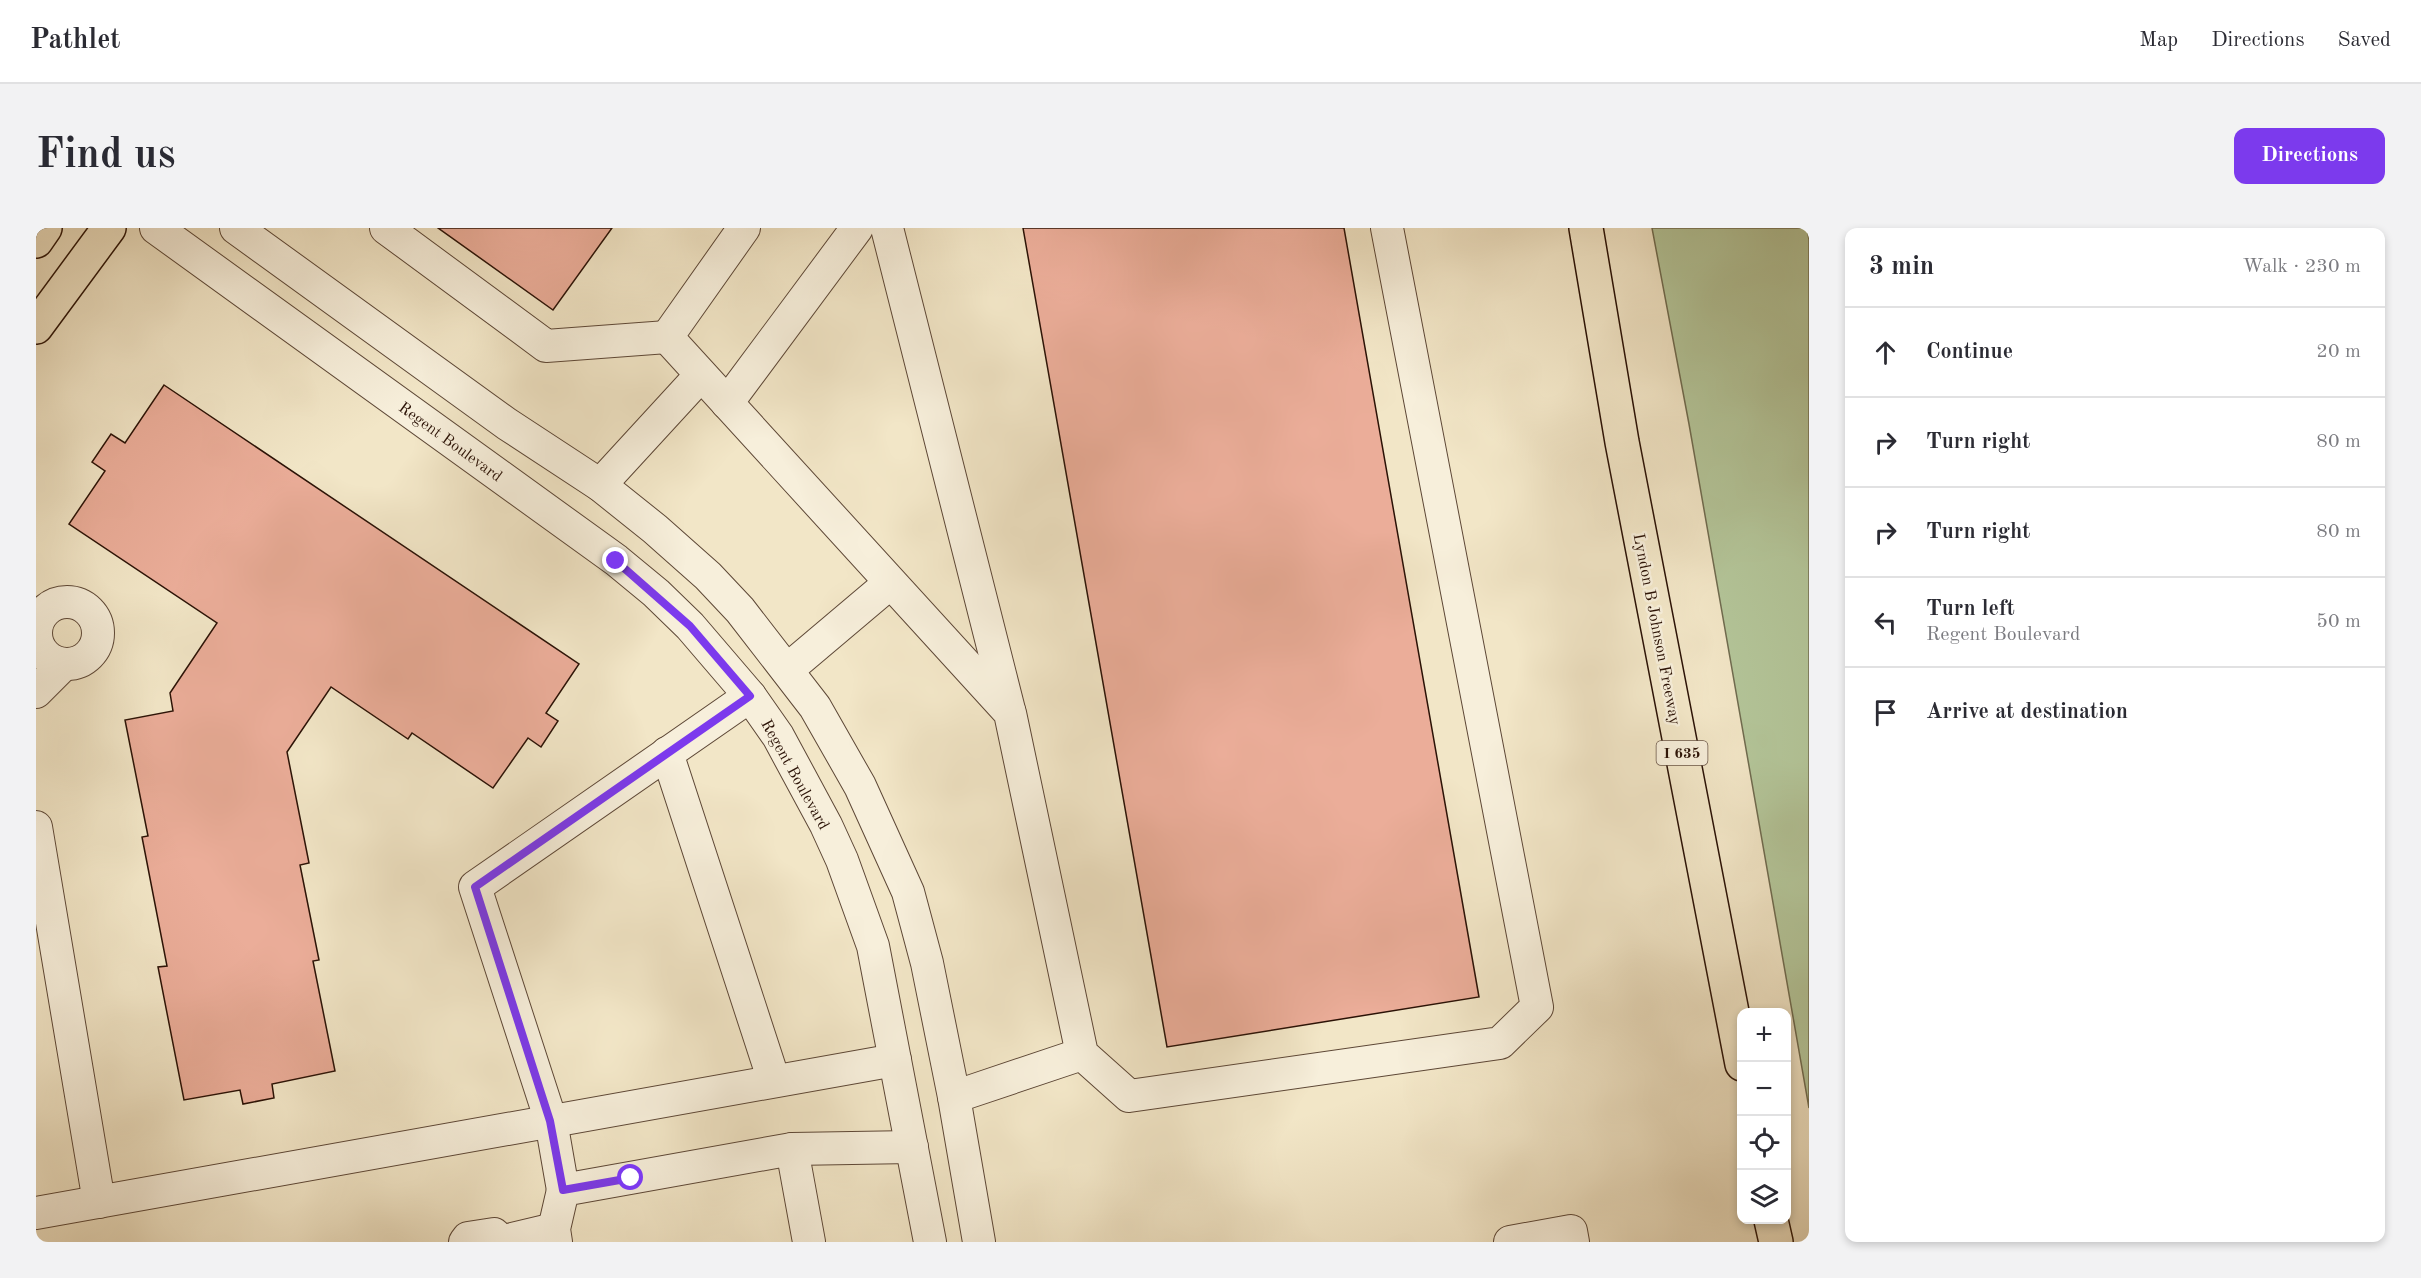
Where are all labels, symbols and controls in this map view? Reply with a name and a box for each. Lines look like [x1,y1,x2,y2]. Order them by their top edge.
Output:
text: Pathlet [30,27,121,55]
text: Map [2139,30,2178,51]
text: Directions [2211,30,2305,51]
text: Saved [2338,30,2391,51]
button: Directions [2234,128,2385,184]
text: Find us [36,135,175,177]
text: 3 min [1869,254,1934,280]
text: Walk · 230 m [2242,257,2361,277]
icon: ahead [1869,336,1902,369]
text: Continue [1926,341,2013,363]
text: 20 m [2316,342,2361,362]
street label: Regent Boulevard [395,400,504,485]
icon: right [1869,426,1902,459]
text: Turn right [1926,431,2030,453]
text: 80 m [2316,432,2361,452]
icon: right [1869,516,1902,549]
text: Turn right [1926,521,2030,543]
text: 80 m [2316,522,2361,542]
street label: Lyndon B Johnson Freeway [1630,532,1683,727]
route end [602,547,628,573]
text: Turn left [1926,598,2015,620]
icon: left [1869,606,1902,639]
text: 50 m [2316,612,2361,632]
text: Regent Boulevard [1926,625,2080,645]
icon: arrive [1869,696,1902,729]
text: Arrive at destination [1926,701,2128,723]
street label: Regent Boulevard [757,717,831,833]
road number: I 635 [1656,741,1708,765]
map controls [1737,1008,1791,1224]
button: + [1737,1008,1791,1062]
button: − [1737,1062,1791,1116]
button: locate [1737,1116,1791,1170]
route start [617,1164,643,1190]
button: layers [1737,1170,1791,1224]

